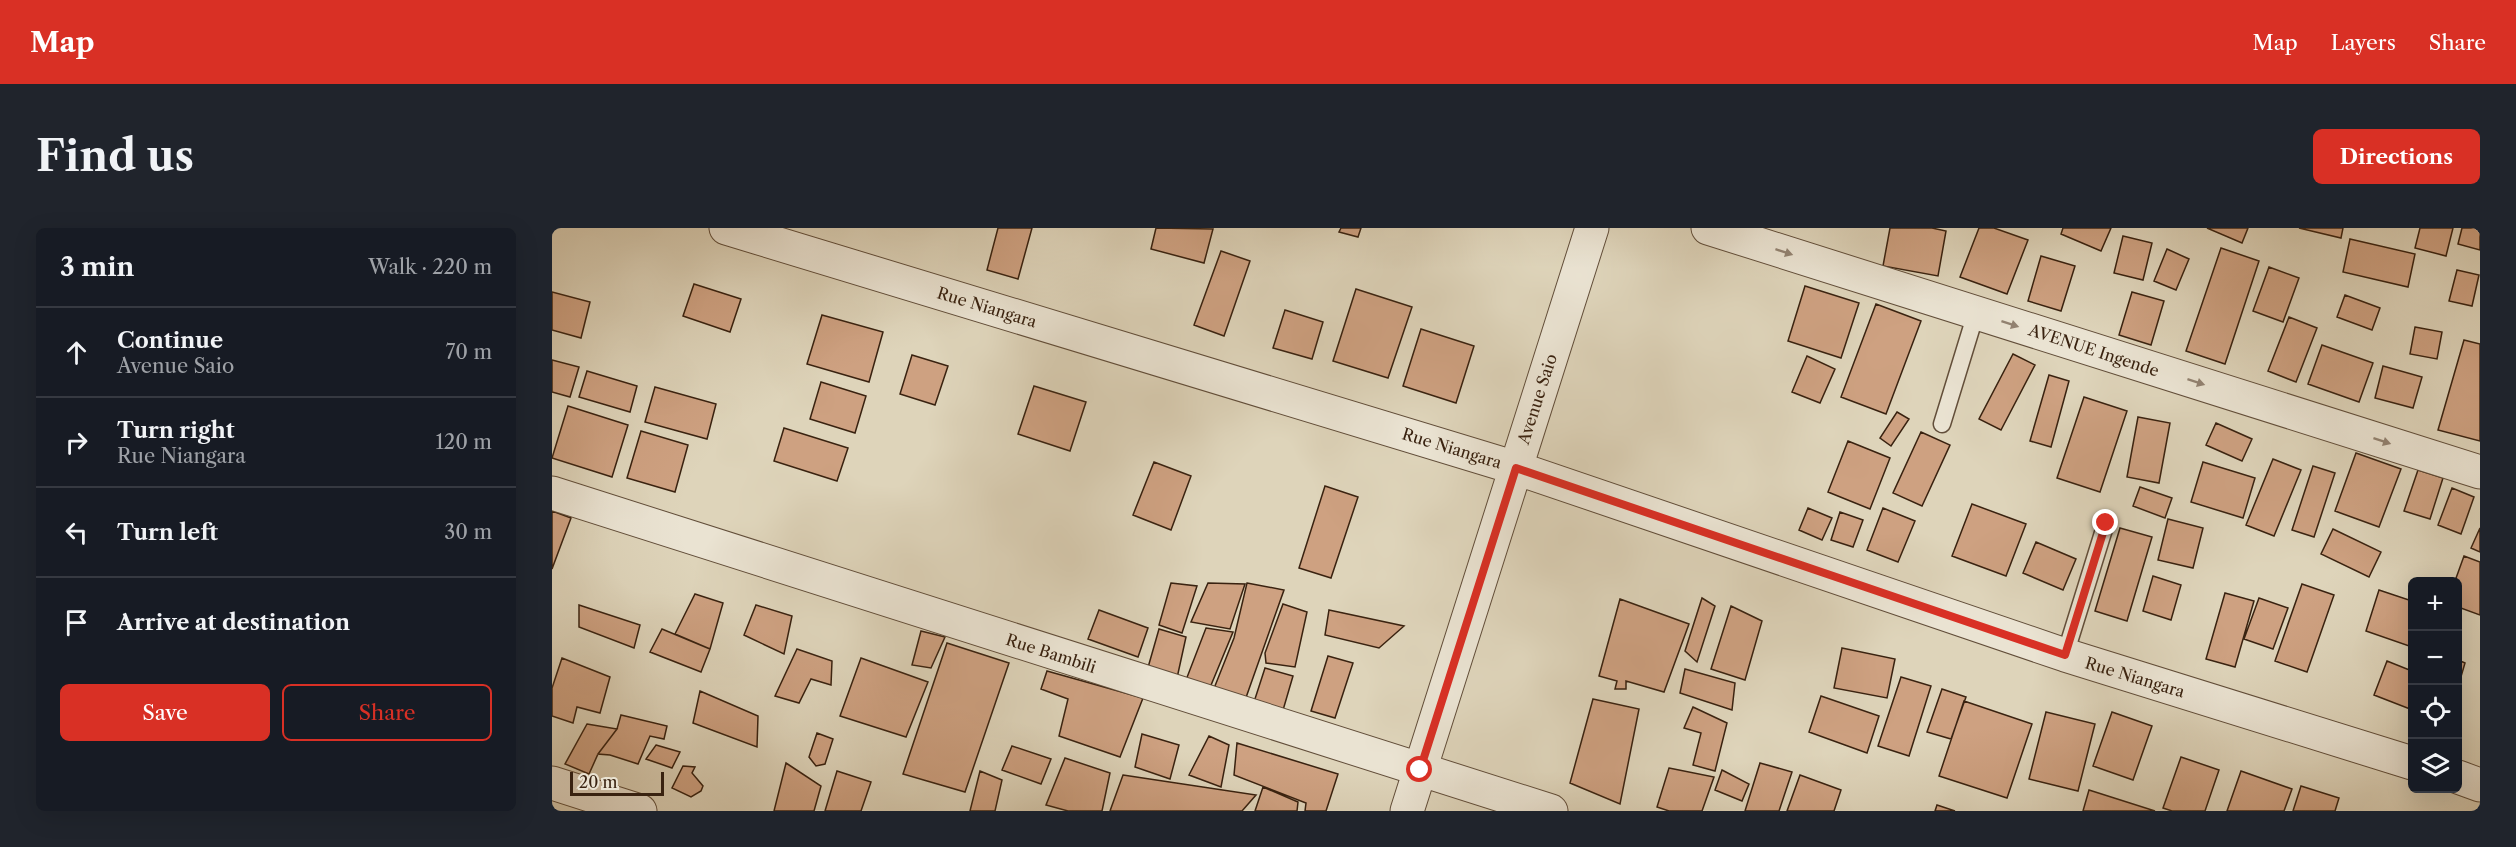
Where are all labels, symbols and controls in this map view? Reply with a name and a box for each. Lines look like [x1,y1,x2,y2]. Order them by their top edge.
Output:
text: Map [30,25,94,59]
text: Map [2253,30,2298,55]
text: Layers [2331,30,2396,55]
text: Share [2429,30,2486,55]
button: Directions [2313,129,2480,184]
text: Find us [36,130,194,182]
one-way arrow [1775,248,1793,257]
text: 3 min [60,251,134,283]
text: Walk · 220 m [368,255,492,279]
street label: Rue Niangara [935,282,1040,332]
one-way arrow [2001,319,2019,329]
street label: AVENUE Ingende [2025,319,2162,381]
text: Continue [117,327,223,354]
icon: ahead [60,336,93,369]
text: 70 m [446,340,492,364]
street label: Avenue Saio [1513,351,1561,448]
text: Avenue Saio [117,354,234,378]
one-way arrow [2187,378,2205,388]
text: Turn right [117,417,235,444]
street label: Rue Niangara [1400,423,1505,473]
icon: right [60,426,93,459]
text: 120 m [435,430,492,454]
one-way arrow [2373,437,2391,446]
text: Rue Niangara [117,444,246,468]
route end [2092,509,2118,535]
icon: left [60,516,93,549]
text: Turn left [117,519,218,546]
text: 30 m [444,520,492,544]
map controls [2408,577,2462,793]
button: + [2408,577,2462,631]
icon: arrive [60,606,93,639]
text: Arrive at destination [117,609,350,636]
street label: Rue Bambili [1003,629,1099,677]
button: − [2408,631,2462,685]
street label: Rue Niangara [2083,652,2188,702]
button: Save [60,684,270,741]
button: Share [282,684,492,741]
button: locate [2408,685,2462,739]
button: layers [2408,739,2462,793]
route start [1406,756,1432,782]
scale bar [570,769,664,796]
text: 20 m [579,772,618,792]

